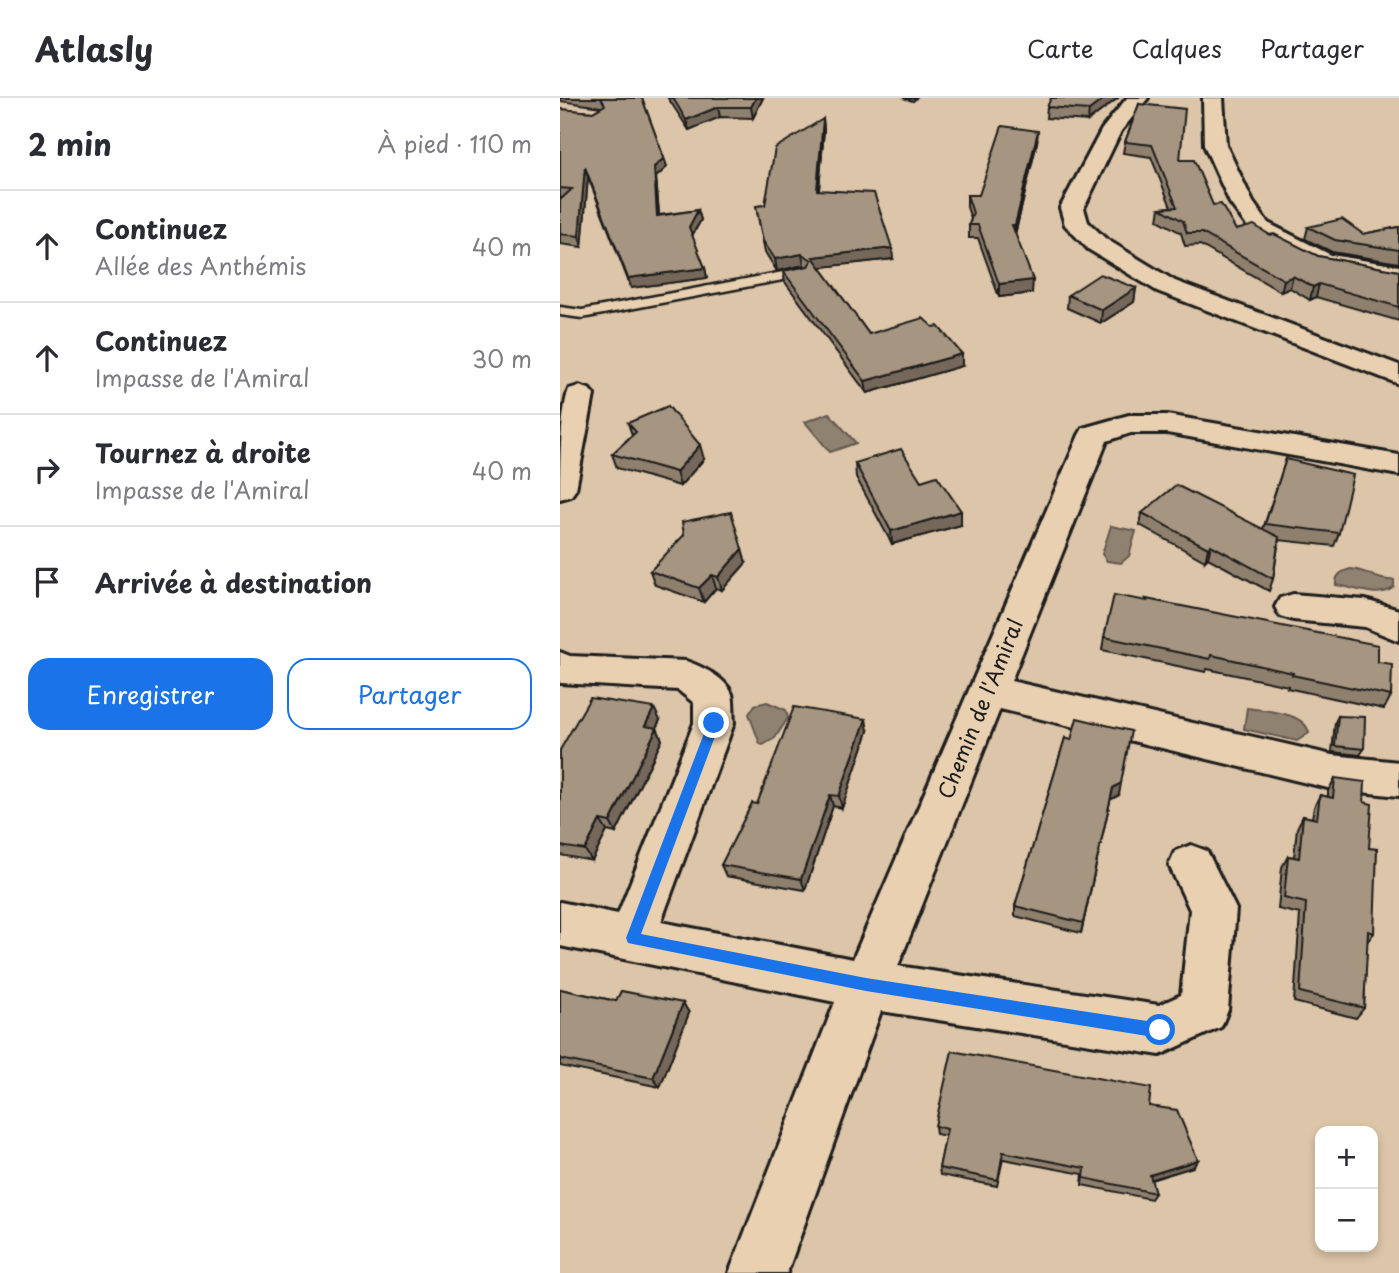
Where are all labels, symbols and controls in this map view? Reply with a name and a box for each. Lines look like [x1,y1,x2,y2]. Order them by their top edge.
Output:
text: Atlasly [35,23,153,73]
text: Carte [1027,30,1093,66]
text: Calques [1131,30,1222,66]
text: Partager [1260,30,1364,66]
text: 2 min [28,121,112,166]
text: À pied · 110 m [377,126,532,161]
text: Continuez [95,209,227,248]
icon: ahead [28,227,66,265]
text: 40 m [472,229,532,264]
text: Allée des Anthémis [95,248,306,283]
text: Continuez [95,321,227,360]
icon: ahead [28,339,66,377]
text: 30 m [471,341,532,376]
text: Impasse de l'Amiral [95,360,310,395]
text: Tournez à droite [95,433,311,472]
icon: right [28,451,66,489]
text: 40 m [472,453,532,488]
text: Impasse de l'Amiral [95,472,310,507]
icon: arrive [28,563,66,601]
text: Arrivée à destination [95,563,372,602]
street label: Chemin de l'Amiral [928,613,1030,803]
button: Enregistrer [28,658,273,730]
button: Partager [287,658,532,730]
route end [698,707,729,738]
route start [1144,1014,1175,1045]
map controls [1315,1126,1378,1252]
button: + [1315,1126,1378,1189]
button: − [1315,1189,1378,1252]

